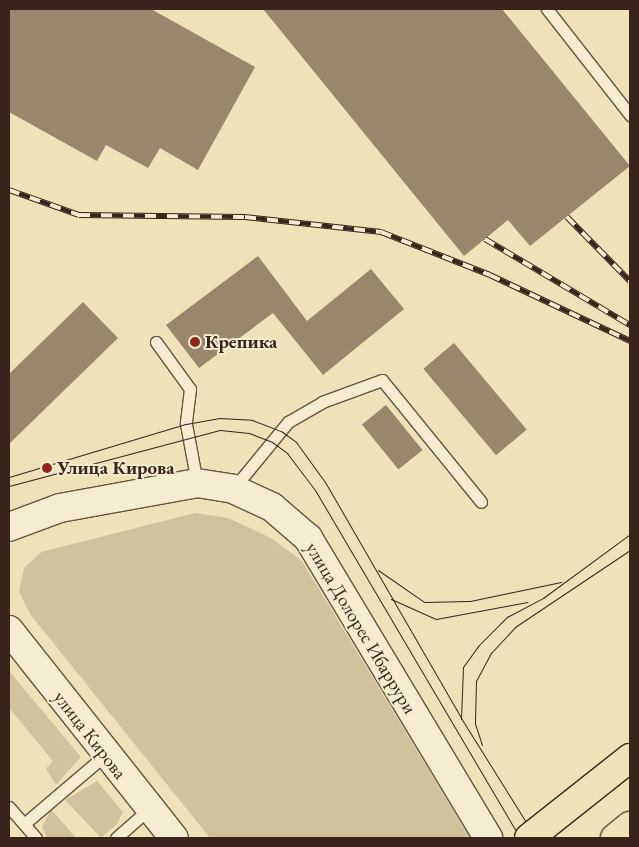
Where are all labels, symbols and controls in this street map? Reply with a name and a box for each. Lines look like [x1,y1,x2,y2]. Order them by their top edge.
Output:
place label: Крепика [205,331,277,353]
marker: Крепика [189,336,201,348]
place label: Улица Кирова [57,457,175,479]
marker: Улица Кирова [41,462,53,474]
street label: улица Долорес Ибаррури [301,538,421,718]
street label: улица Кирова [48,686,132,784]

